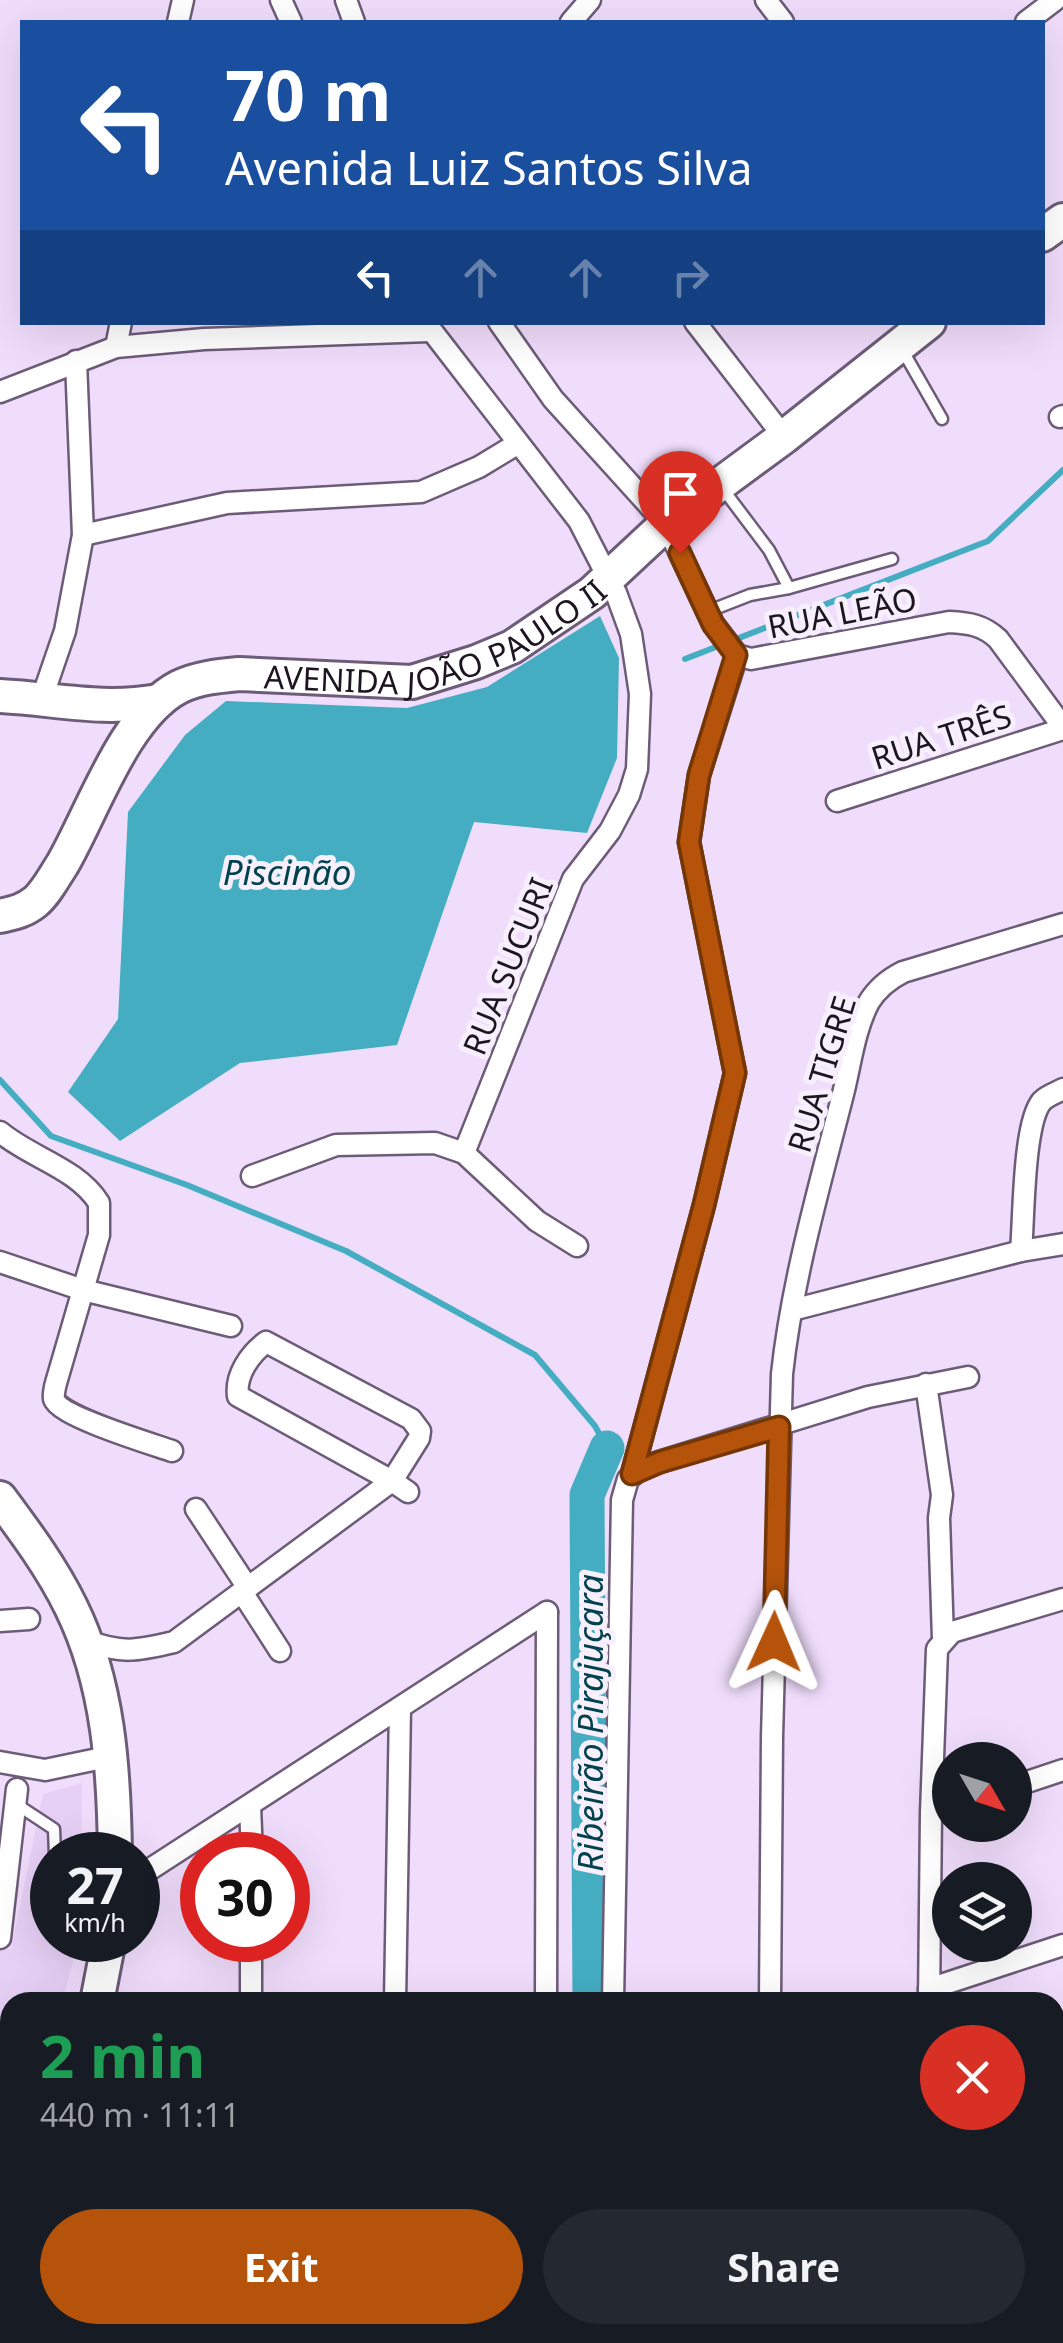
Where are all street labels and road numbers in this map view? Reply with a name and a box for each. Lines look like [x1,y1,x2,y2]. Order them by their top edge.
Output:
street label: AVENIDA JOÃO PAULO II [263,569,615,704]
street label: RUA LEÃO [764,576,920,648]
street label: RUA TRÊS [865,693,1017,779]
street label: RUA SUCURI [452,871,562,1061]
street label: RUA TIGRE [777,991,865,1157]

